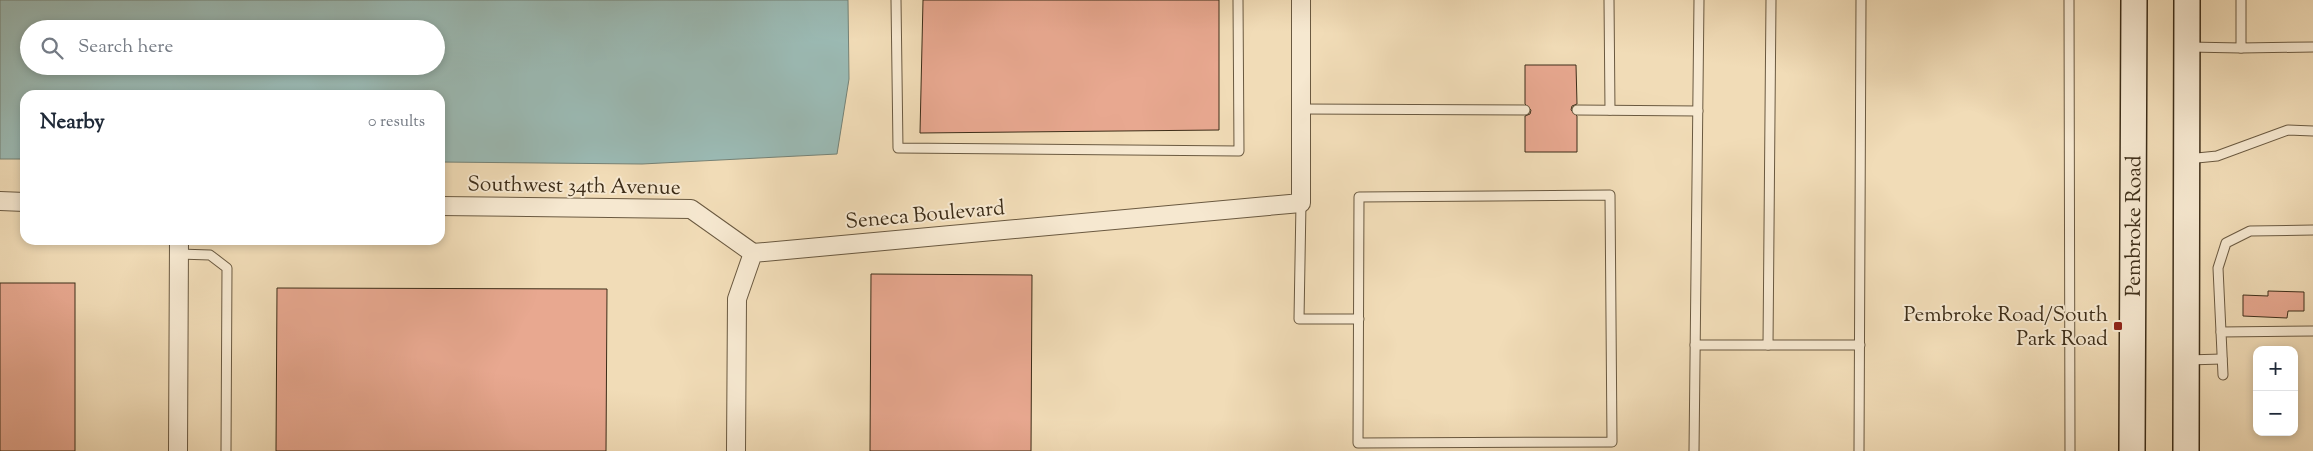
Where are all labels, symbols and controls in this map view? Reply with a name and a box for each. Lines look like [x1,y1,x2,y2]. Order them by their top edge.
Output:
search box [20,20,445,75]
icon: search [38,34,66,62]
text: Search here [78,34,173,61]
text: Nearby [40,108,105,138]
text: 0 results [368,111,425,134]
street label: Pembroke Road [2120,155,2150,297]
street label: Southwest 34th Avenue [467,170,681,204]
street label: Seneca Boulevard [844,194,1006,238]
place label: Pembroke Road/South Park Road [1904,301,2108,355]
marker: Pembroke Road/South Park Road [2112,320,2124,332]
map controls [2253,346,2298,436]
button: + [2253,346,2298,391]
button: − [2253,391,2298,436]

